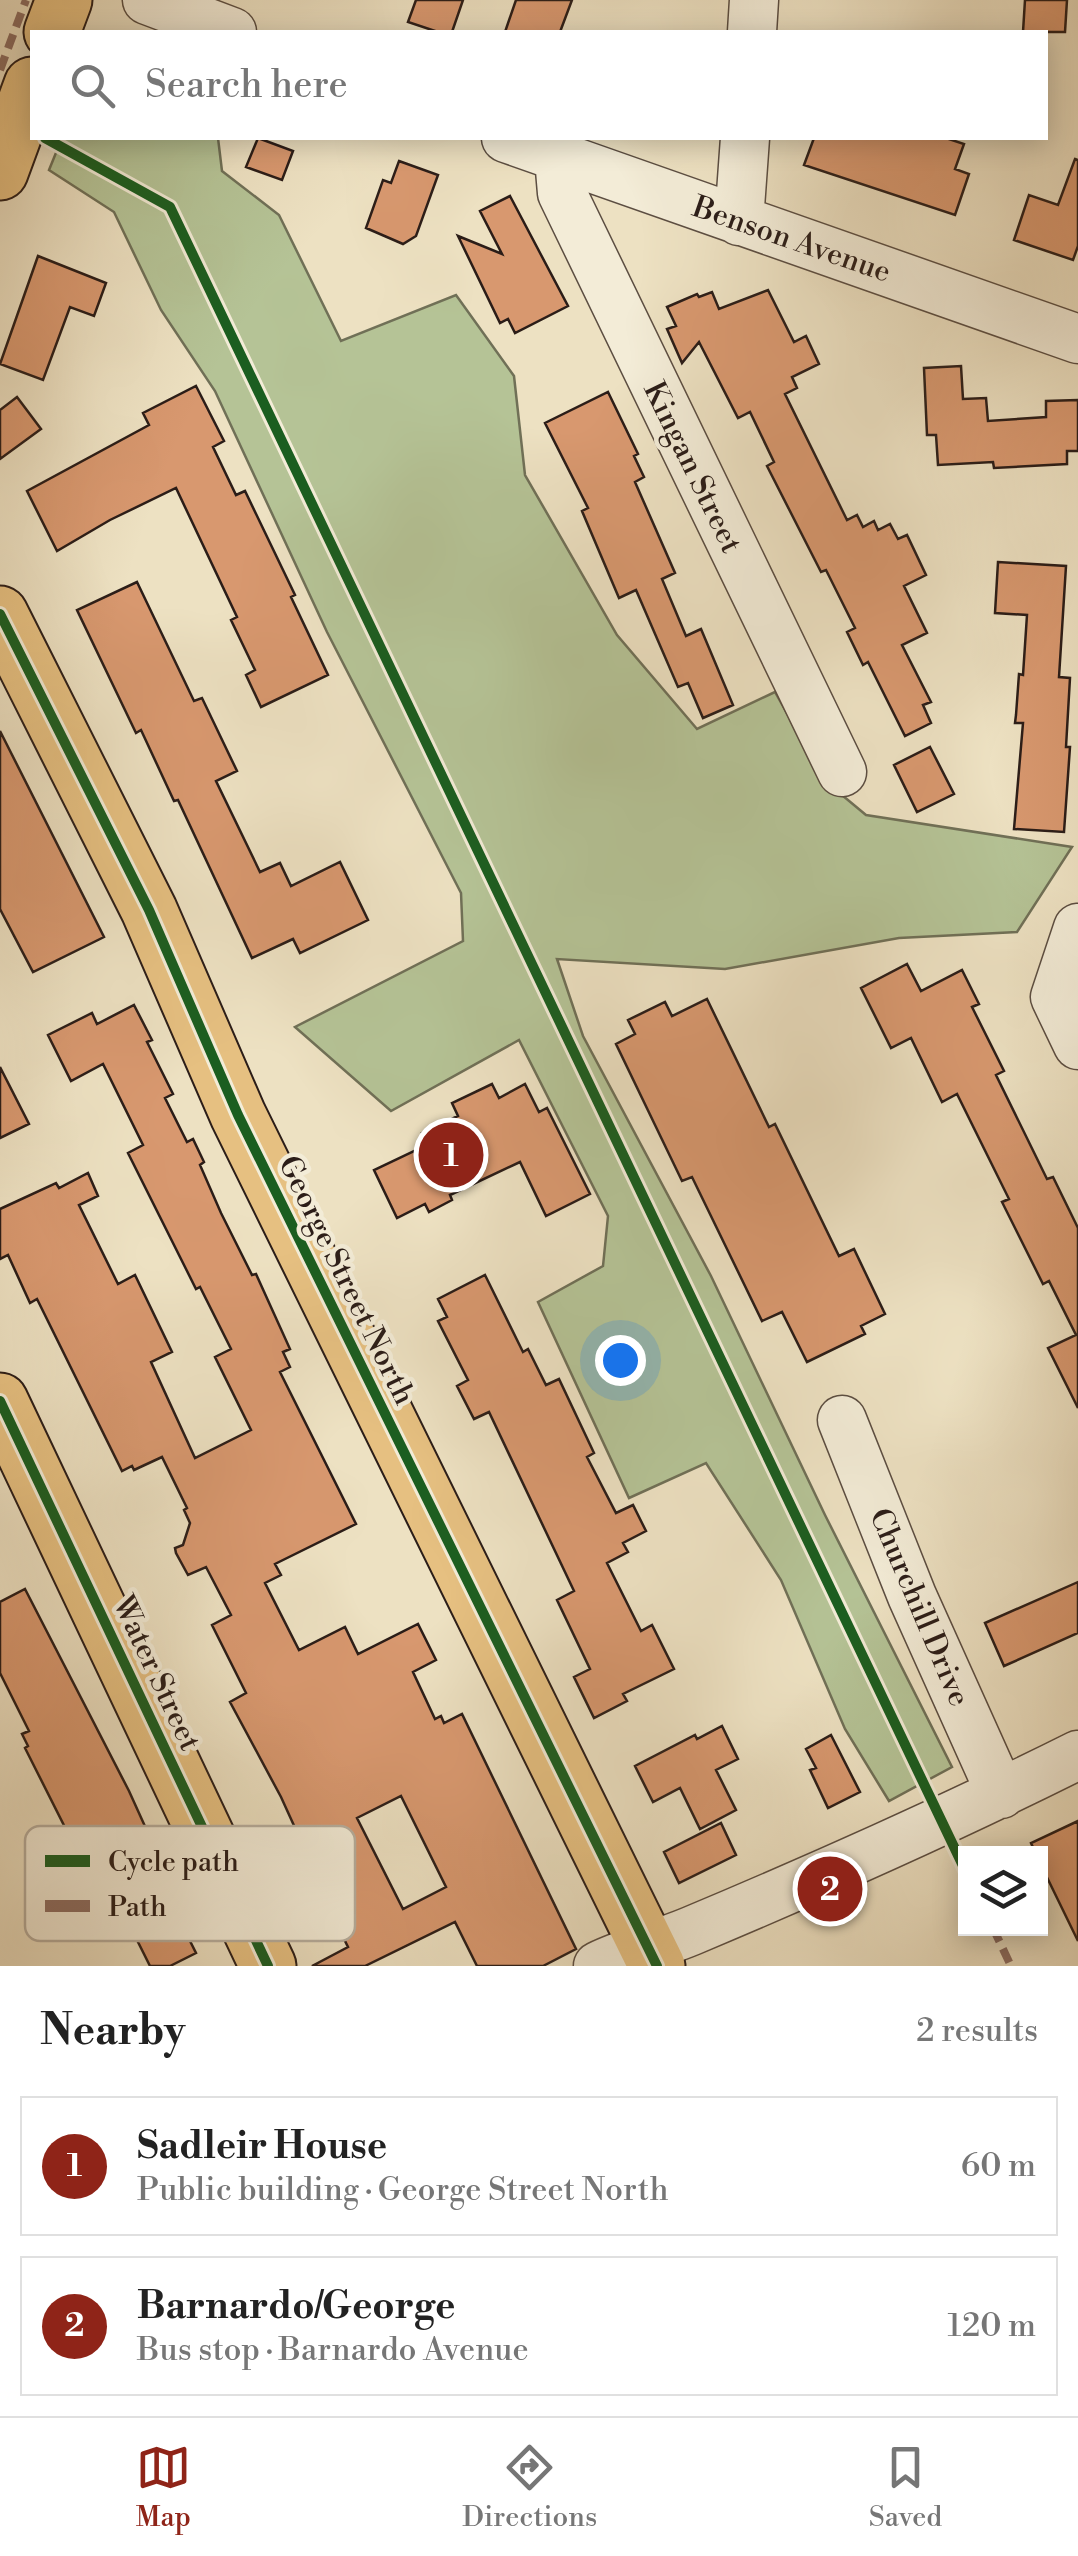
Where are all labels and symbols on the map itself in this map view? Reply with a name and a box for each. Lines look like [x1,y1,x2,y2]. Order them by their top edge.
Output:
street label: Benson Avenue [687,188,896,292]
street label: Kingan Street [634,376,750,560]
pin: 1 [418,1118,484,1192]
street label: George Street North [269,1150,423,1411]
your location [595,1335,646,1386]
street label: Churchill Drive [860,1503,978,1712]
street label: Water Street [103,1589,209,1757]
legend [25,1826,355,1941]
text: Cycle path [108,1845,239,1880]
pin: 2 [798,1852,862,1926]
text: Path [108,1890,167,1925]

